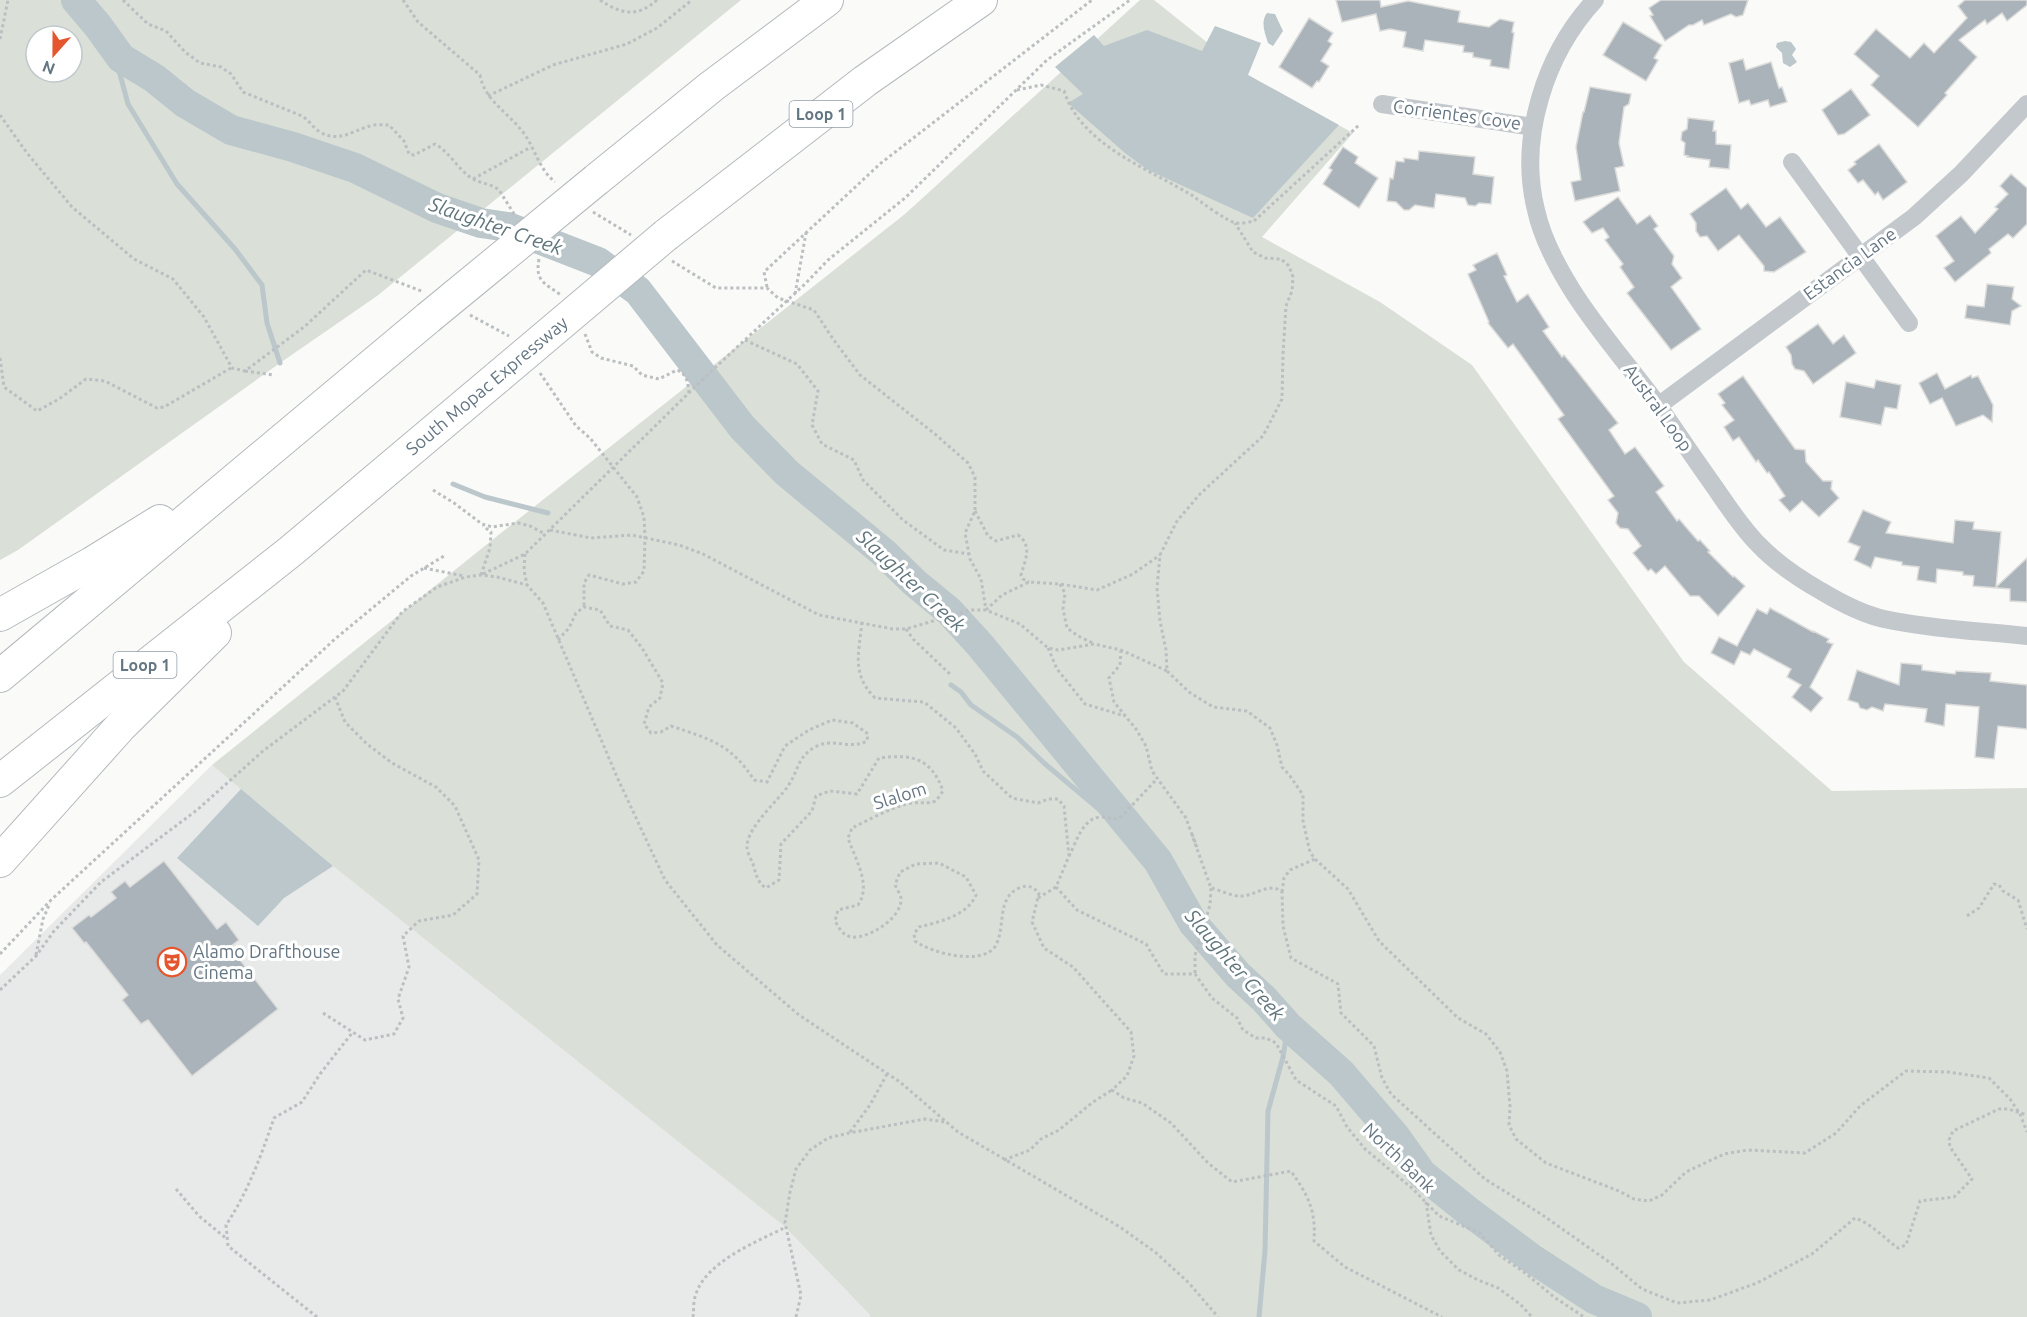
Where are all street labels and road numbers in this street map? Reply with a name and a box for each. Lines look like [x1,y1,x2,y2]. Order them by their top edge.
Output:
street label: Corrientes Cove [1392,95,1522,133]
road number: Loop 1 [790,101,852,127]
street label: Estancia Lane [1799,223,1899,303]
street label: South Mopac Expressway [402,312,571,459]
street label: Austral Loop [1621,360,1697,455]
road number: Loop 1 [114,652,176,678]
street label: Slalom [871,778,929,813]
street label: North Bank [1360,1118,1440,1196]

